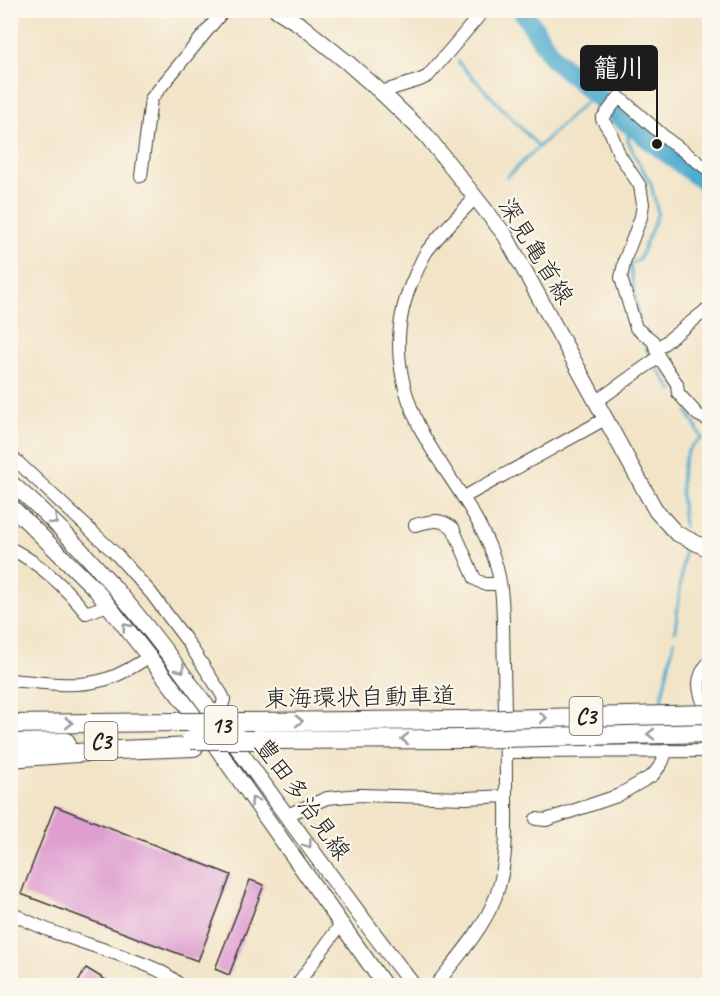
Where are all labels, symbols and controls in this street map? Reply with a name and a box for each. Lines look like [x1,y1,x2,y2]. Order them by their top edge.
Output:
callout: 籠川 [581,46,657,90]
text: 籠川 [593,52,645,85]
street label: 深見亀首線 [491,192,581,310]
one-way arrow [46,514,57,525]
one-way arrow [122,623,133,634]
one-way arrow [173,662,184,673]
street label: 東海環状自動車道 [264,680,456,714]
road number: C3 [570,697,602,735]
road number: 13 [204,706,238,744]
one-way arrow [538,711,547,724]
one-way arrow [295,715,304,727]
one-way arrow [64,717,73,729]
road number: C3 [84,722,118,760]
one-way arrow [647,728,656,740]
street label: 豊田多治見線 [249,732,357,866]
one-way arrow [401,733,410,745]
one-way arrow [250,796,261,807]
one-way arrow [301,837,312,848]

